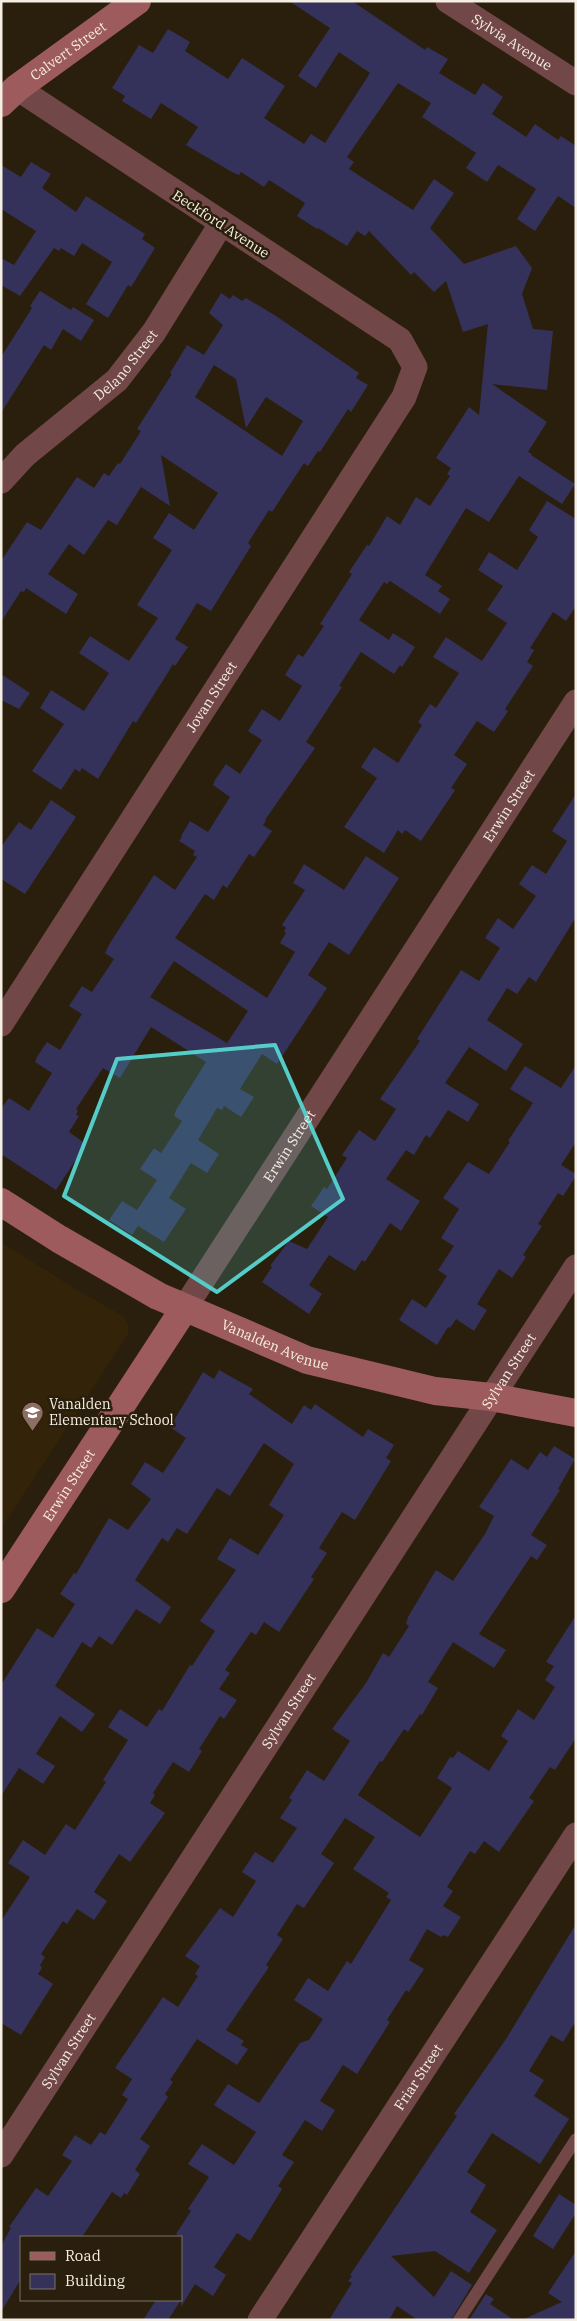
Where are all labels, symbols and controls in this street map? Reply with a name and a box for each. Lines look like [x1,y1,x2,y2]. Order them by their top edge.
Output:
street label: Sylvia Avenue [468,10,556,74]
street label: Calvert Street [27,17,110,85]
street label: Beckford Avenue [169,186,273,262]
street label: Delano Street [90,326,162,404]
street label: Jovan Street [182,658,241,736]
street label: Erwin Street [479,766,539,845]
street label: Erwin Street [259,1106,319,1186]
street label: Vanalden Avenue [219,1315,330,1374]
street label: Sylvan Street [478,1330,540,1412]
place label: Vanalden Elementary School [49,1395,174,1429]
school or university icon: Vanalden Elementary School [21,1400,45,1431]
street label: Erwin Street [39,1446,99,1525]
street label: Sylvan Street [257,1670,320,1752]
street label: Sylvan Street [37,2010,99,2092]
street label: Friar Street [390,2040,446,2114]
legend [20,2236,182,2301]
text: Road [65,2246,101,2265]
text: Building [65,2271,125,2290]

